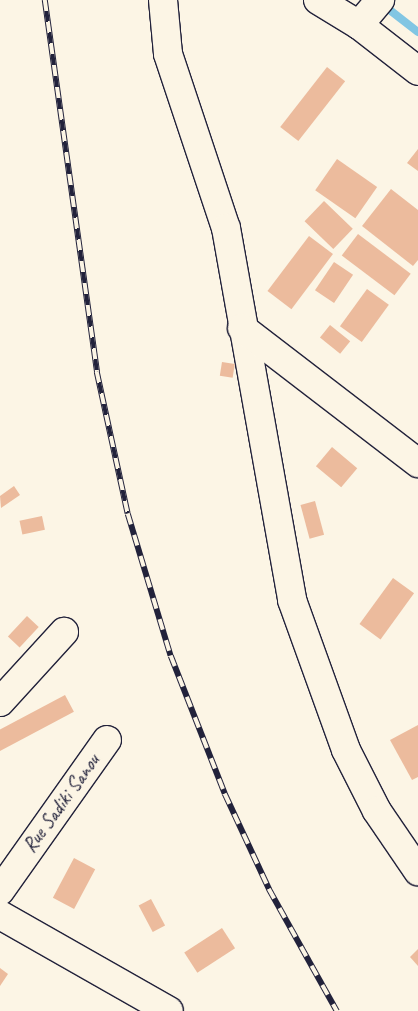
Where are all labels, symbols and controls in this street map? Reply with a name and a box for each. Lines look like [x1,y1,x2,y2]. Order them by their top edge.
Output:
street label: Rue Sadiki Sanou [17,749,105,857]

